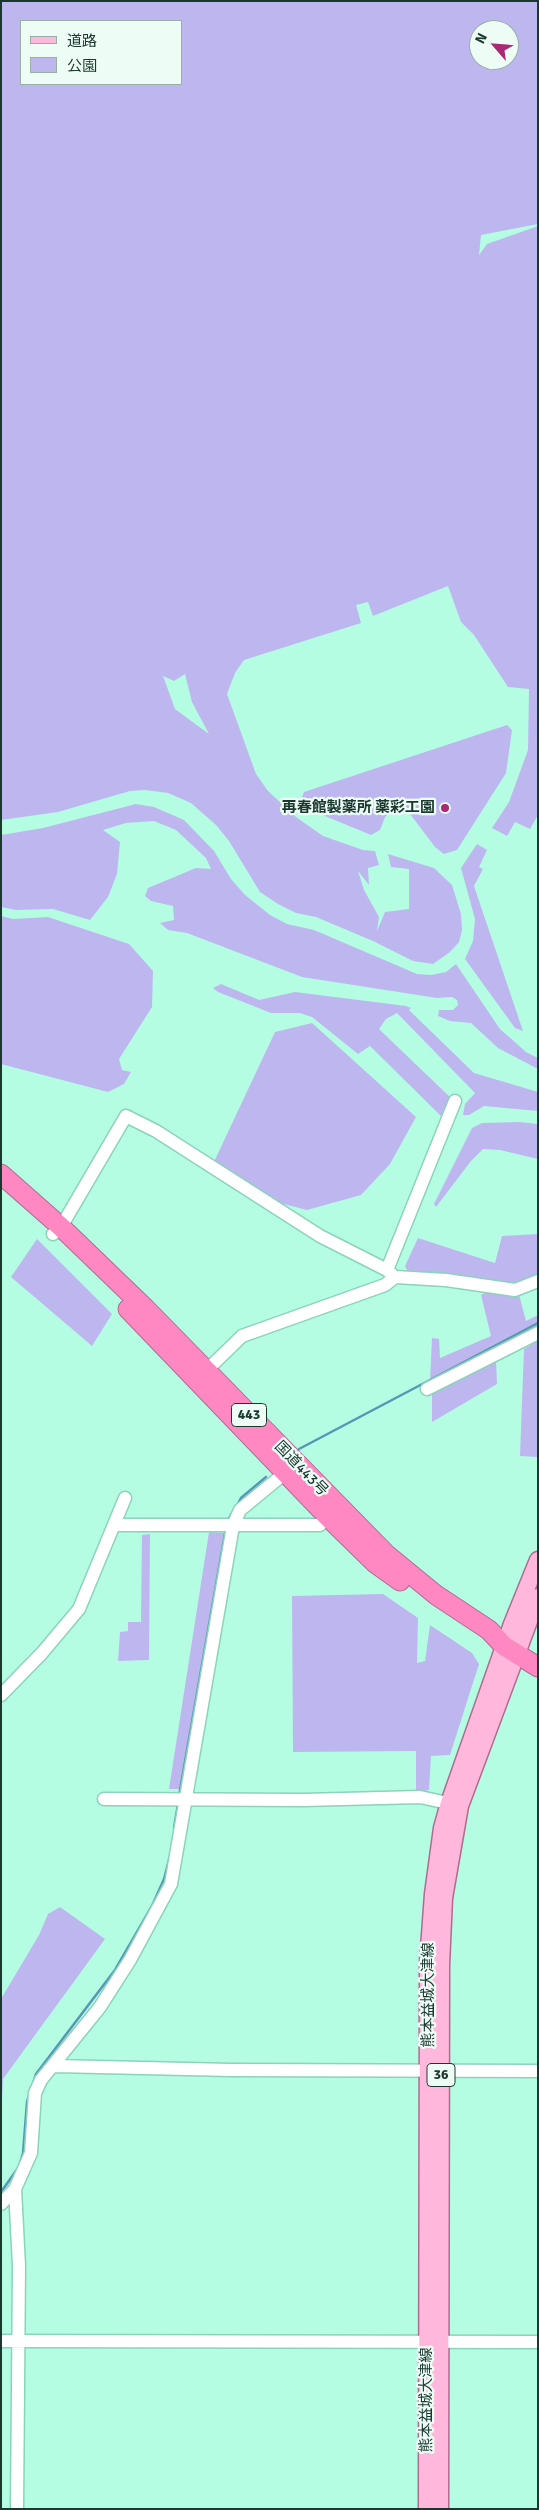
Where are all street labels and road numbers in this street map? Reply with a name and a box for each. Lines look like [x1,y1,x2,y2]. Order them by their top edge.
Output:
road number: 443 [232,1404,266,1426]
street label: 国道443号 [270,1438,332,1500]
street label: 熊本益城大津線 [420,1943,438,2047]
road number: 36 [427,2064,455,2086]
street label: 熊本益城大津線 [418,2348,436,2452]

